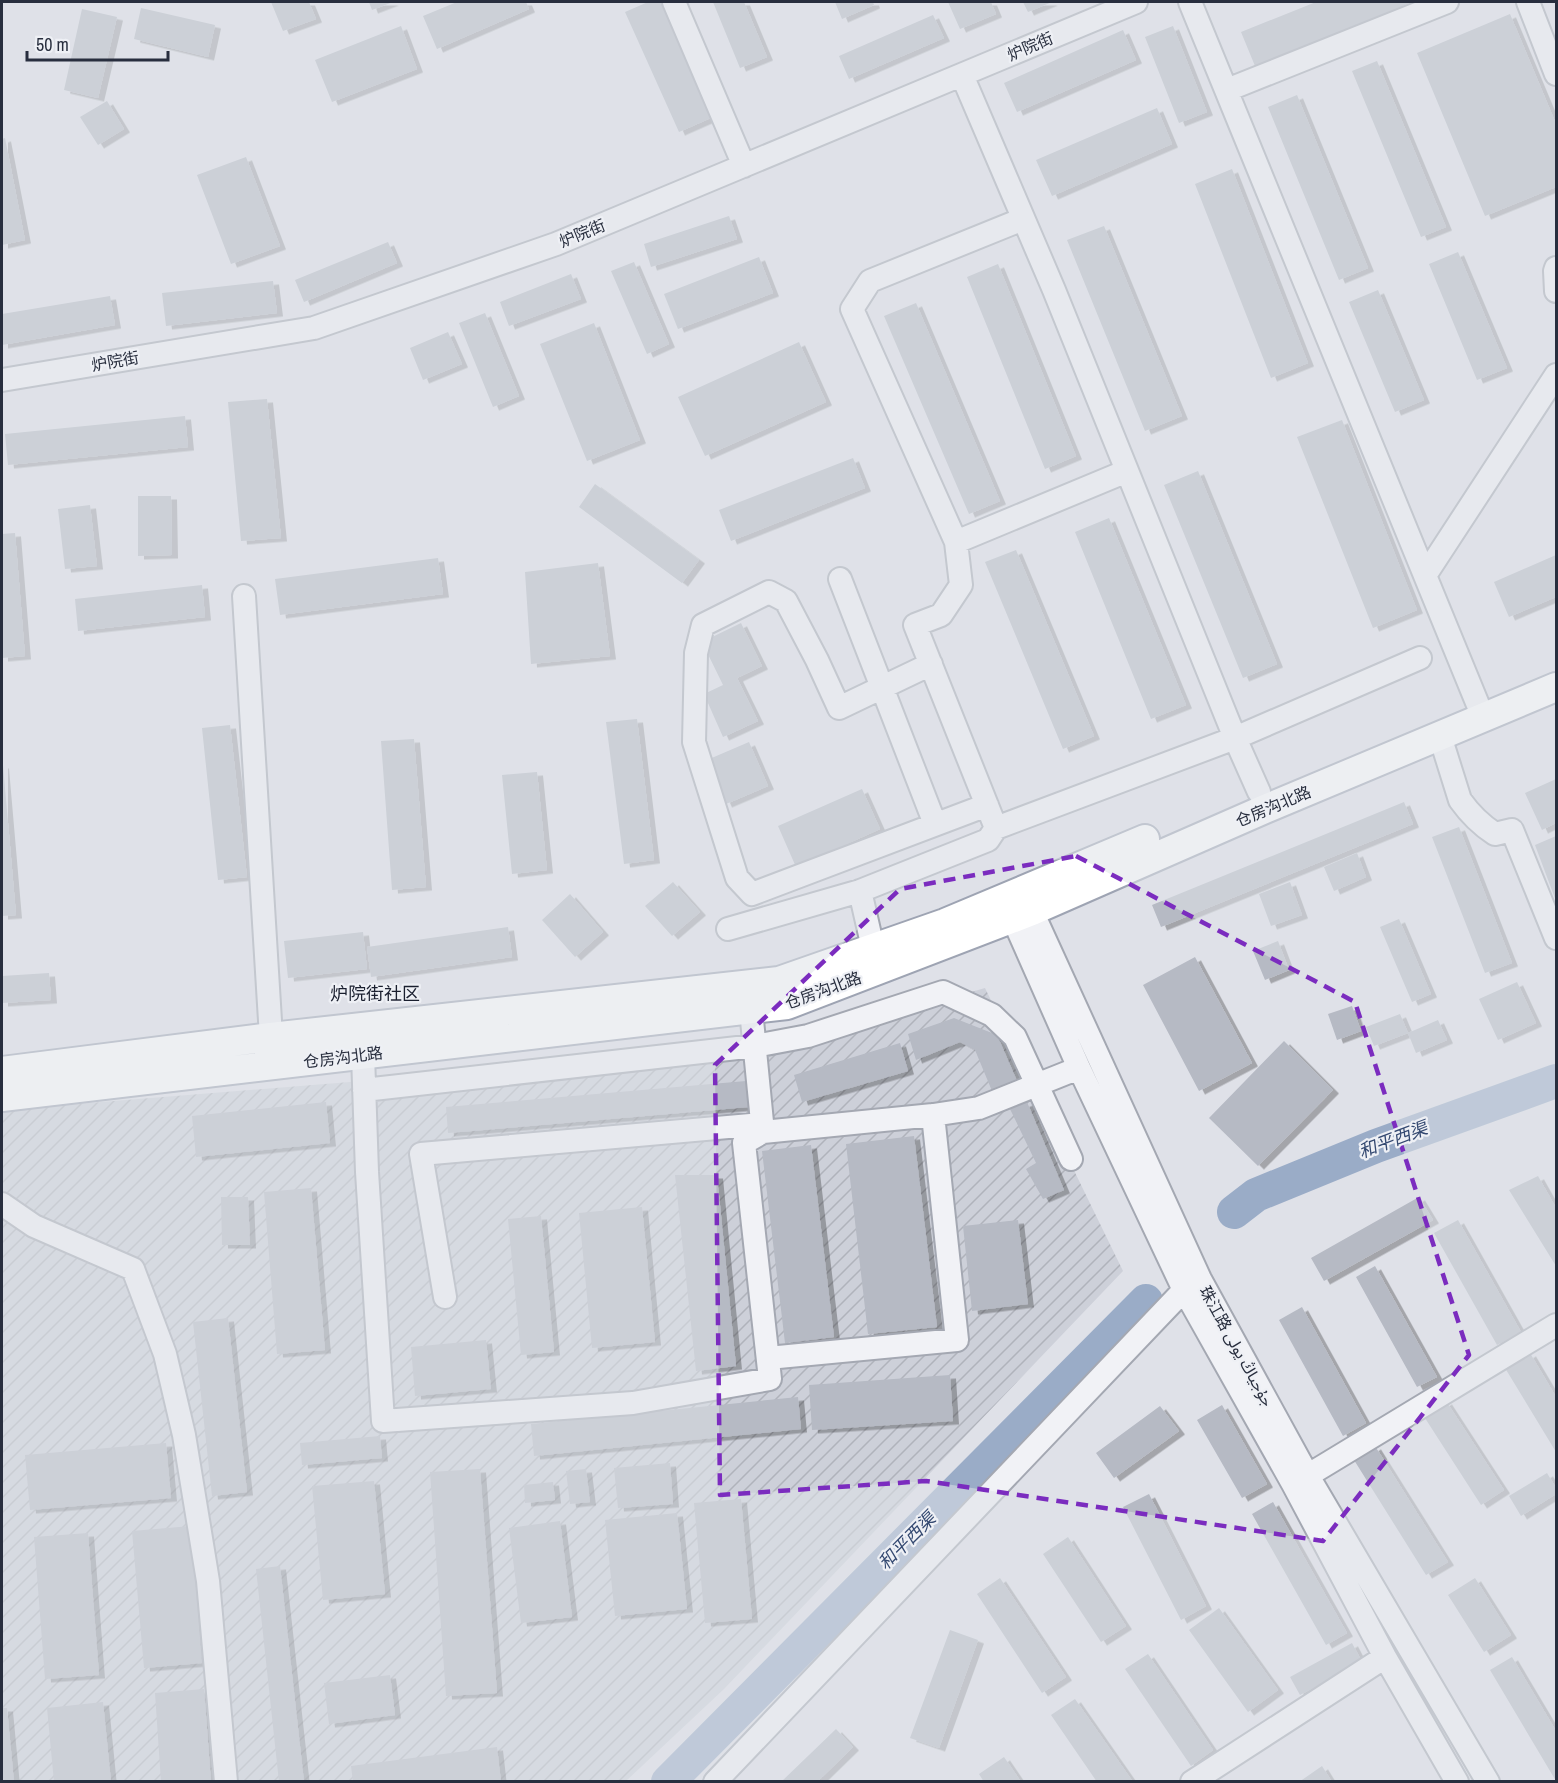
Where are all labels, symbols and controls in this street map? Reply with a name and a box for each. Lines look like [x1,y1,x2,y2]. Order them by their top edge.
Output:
scale bar [27,24,168,62]
street label: 炉院街 [1004,26,1056,66]
text: 50 m [36,32,69,57]
street label: 炉院街 [556,214,608,252]
street label: 炉院街 [89,346,141,376]
street label: 仓房沟北路 [1232,780,1314,832]
street label: 仓房沟北路 [782,966,864,1014]
district label: 炉院街社区 [330,981,420,1006]
street label: 仓房沟北路 [302,1041,384,1073]
water label: 和平西渠 [1355,1114,1434,1164]
street label: 珠江路 جۇجياڭ يولى [1195,1282,1279,1410]
water label: 和平西渠 [872,1504,943,1575]

